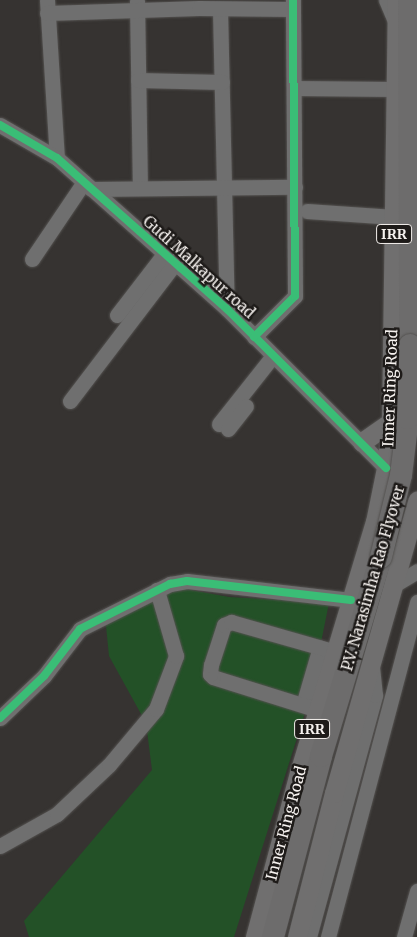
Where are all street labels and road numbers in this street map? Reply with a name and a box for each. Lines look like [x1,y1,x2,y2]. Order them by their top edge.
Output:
street label: Gudi Malkapur road [139,212,259,322]
road number: IRR [375,222,413,245]
street label: Inner Ring Road [379,329,401,447]
street label: P.V. Narasimha Rao Flyover [338,483,408,673]
road number: IRR [293,718,331,741]
street label: Inner Ring Road [262,764,310,882]

